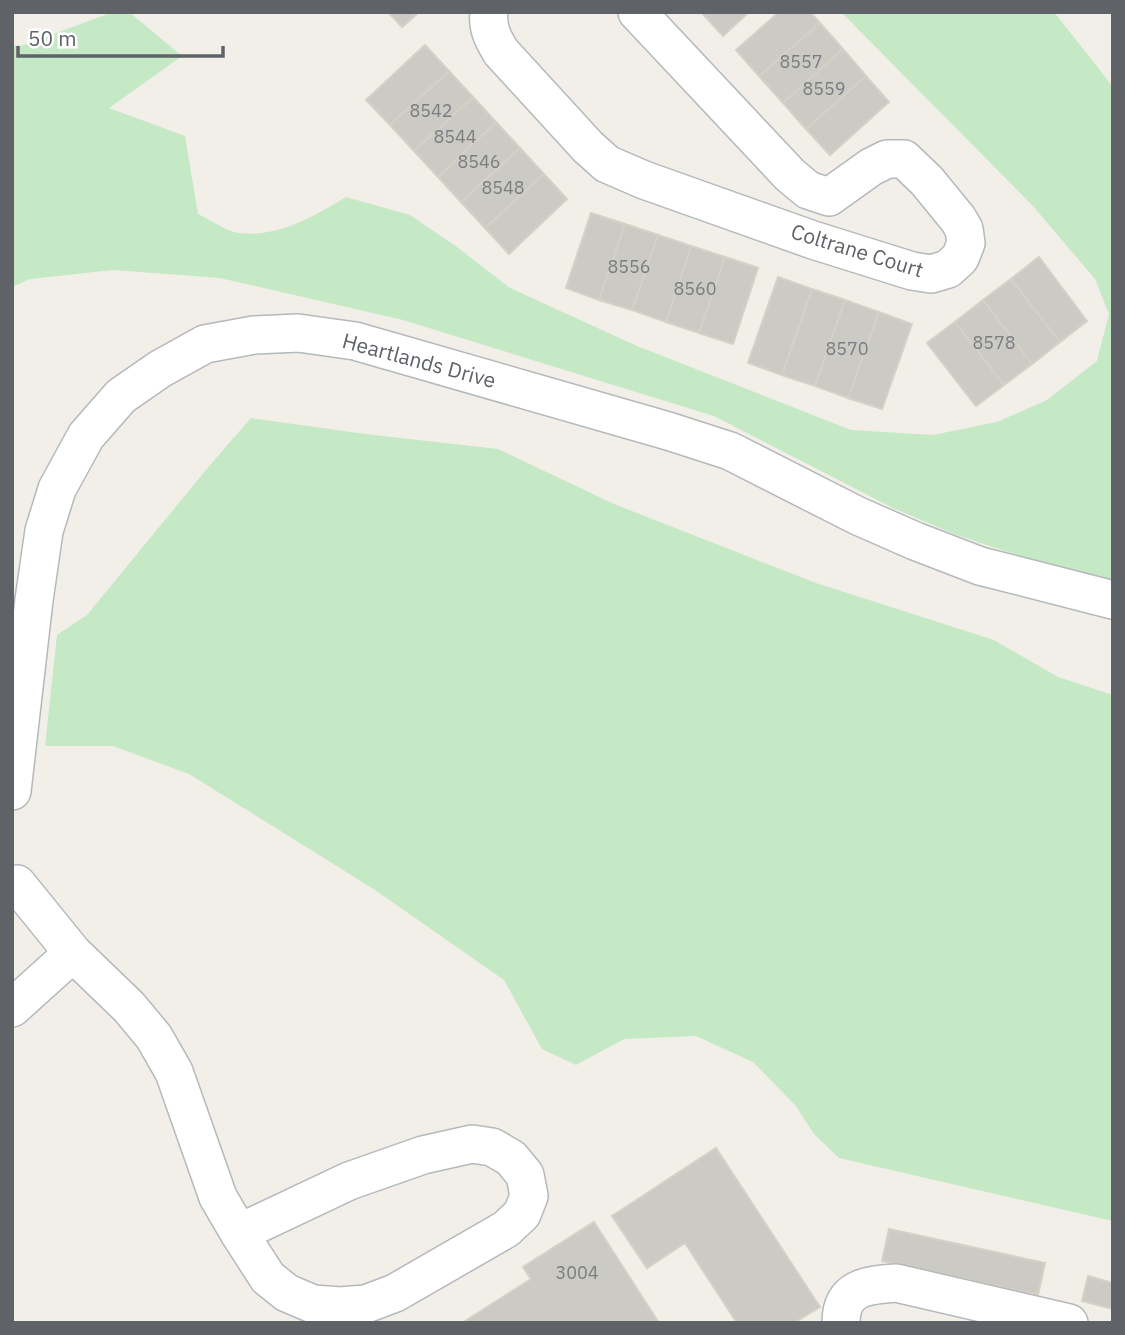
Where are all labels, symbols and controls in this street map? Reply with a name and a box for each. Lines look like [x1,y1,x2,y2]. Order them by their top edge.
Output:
scale bar [18,14,222,58]
text: 50 m [28,24,77,52]
house number: 8557 [779,50,823,73]
house number: 8559 [802,77,846,100]
house number: 8542 [409,99,453,122]
house number: 8544 [433,125,477,148]
house number: 8546 [457,150,501,173]
house number: 8548 [481,176,525,199]
street label: Coltrane Court [788,217,927,283]
house number: 8556 [607,255,651,278]
house number: 8560 [673,277,717,300]
street label: Heartlands Drive [339,326,499,394]
house number: 8578 [972,331,1016,354]
house number: 8570 [825,337,869,360]
house number: 3004 [555,1261,599,1284]

